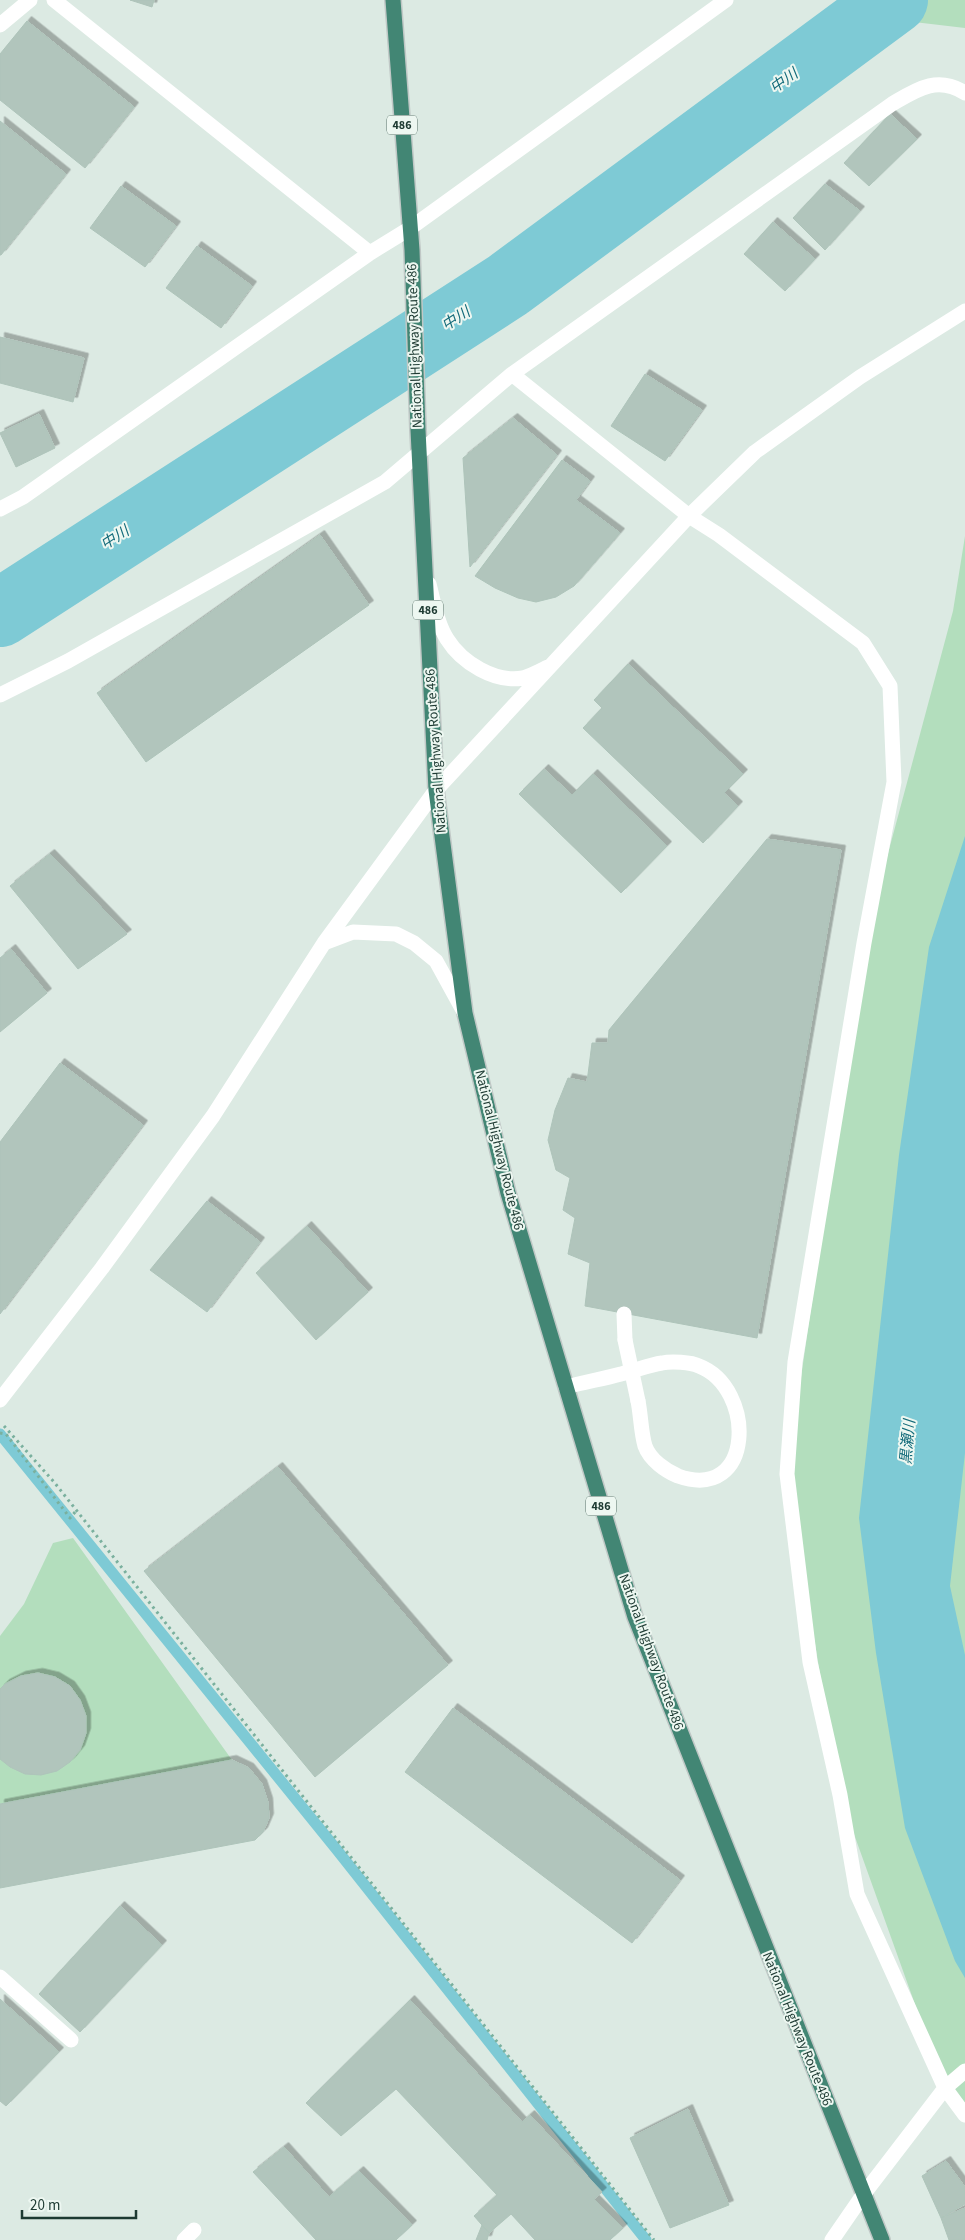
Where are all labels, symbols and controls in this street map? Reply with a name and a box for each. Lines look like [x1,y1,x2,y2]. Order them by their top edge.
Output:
water label: 中川 [766,63,804,98]
road number: 486 [387,116,417,134]
street label: National Highway Route 486 [402,263,428,429]
water label: 中川 [438,301,476,336]
water label: 中川 [97,520,135,555]
road number: 486 [413,600,443,620]
street label: National Highway Route 486 [420,668,452,834]
street label: National Highway Route 486 [469,1068,529,1232]
water label: 黒瀬川 [896,1417,921,1465]
road number: 486 [586,1496,616,1515]
street label: National Highway Route 486 [613,1571,689,1733]
street label: National Highway Route 486 [757,1949,837,2109]
scale bar [22,2188,136,2220]
text: 20 m [30,2195,60,2216]

